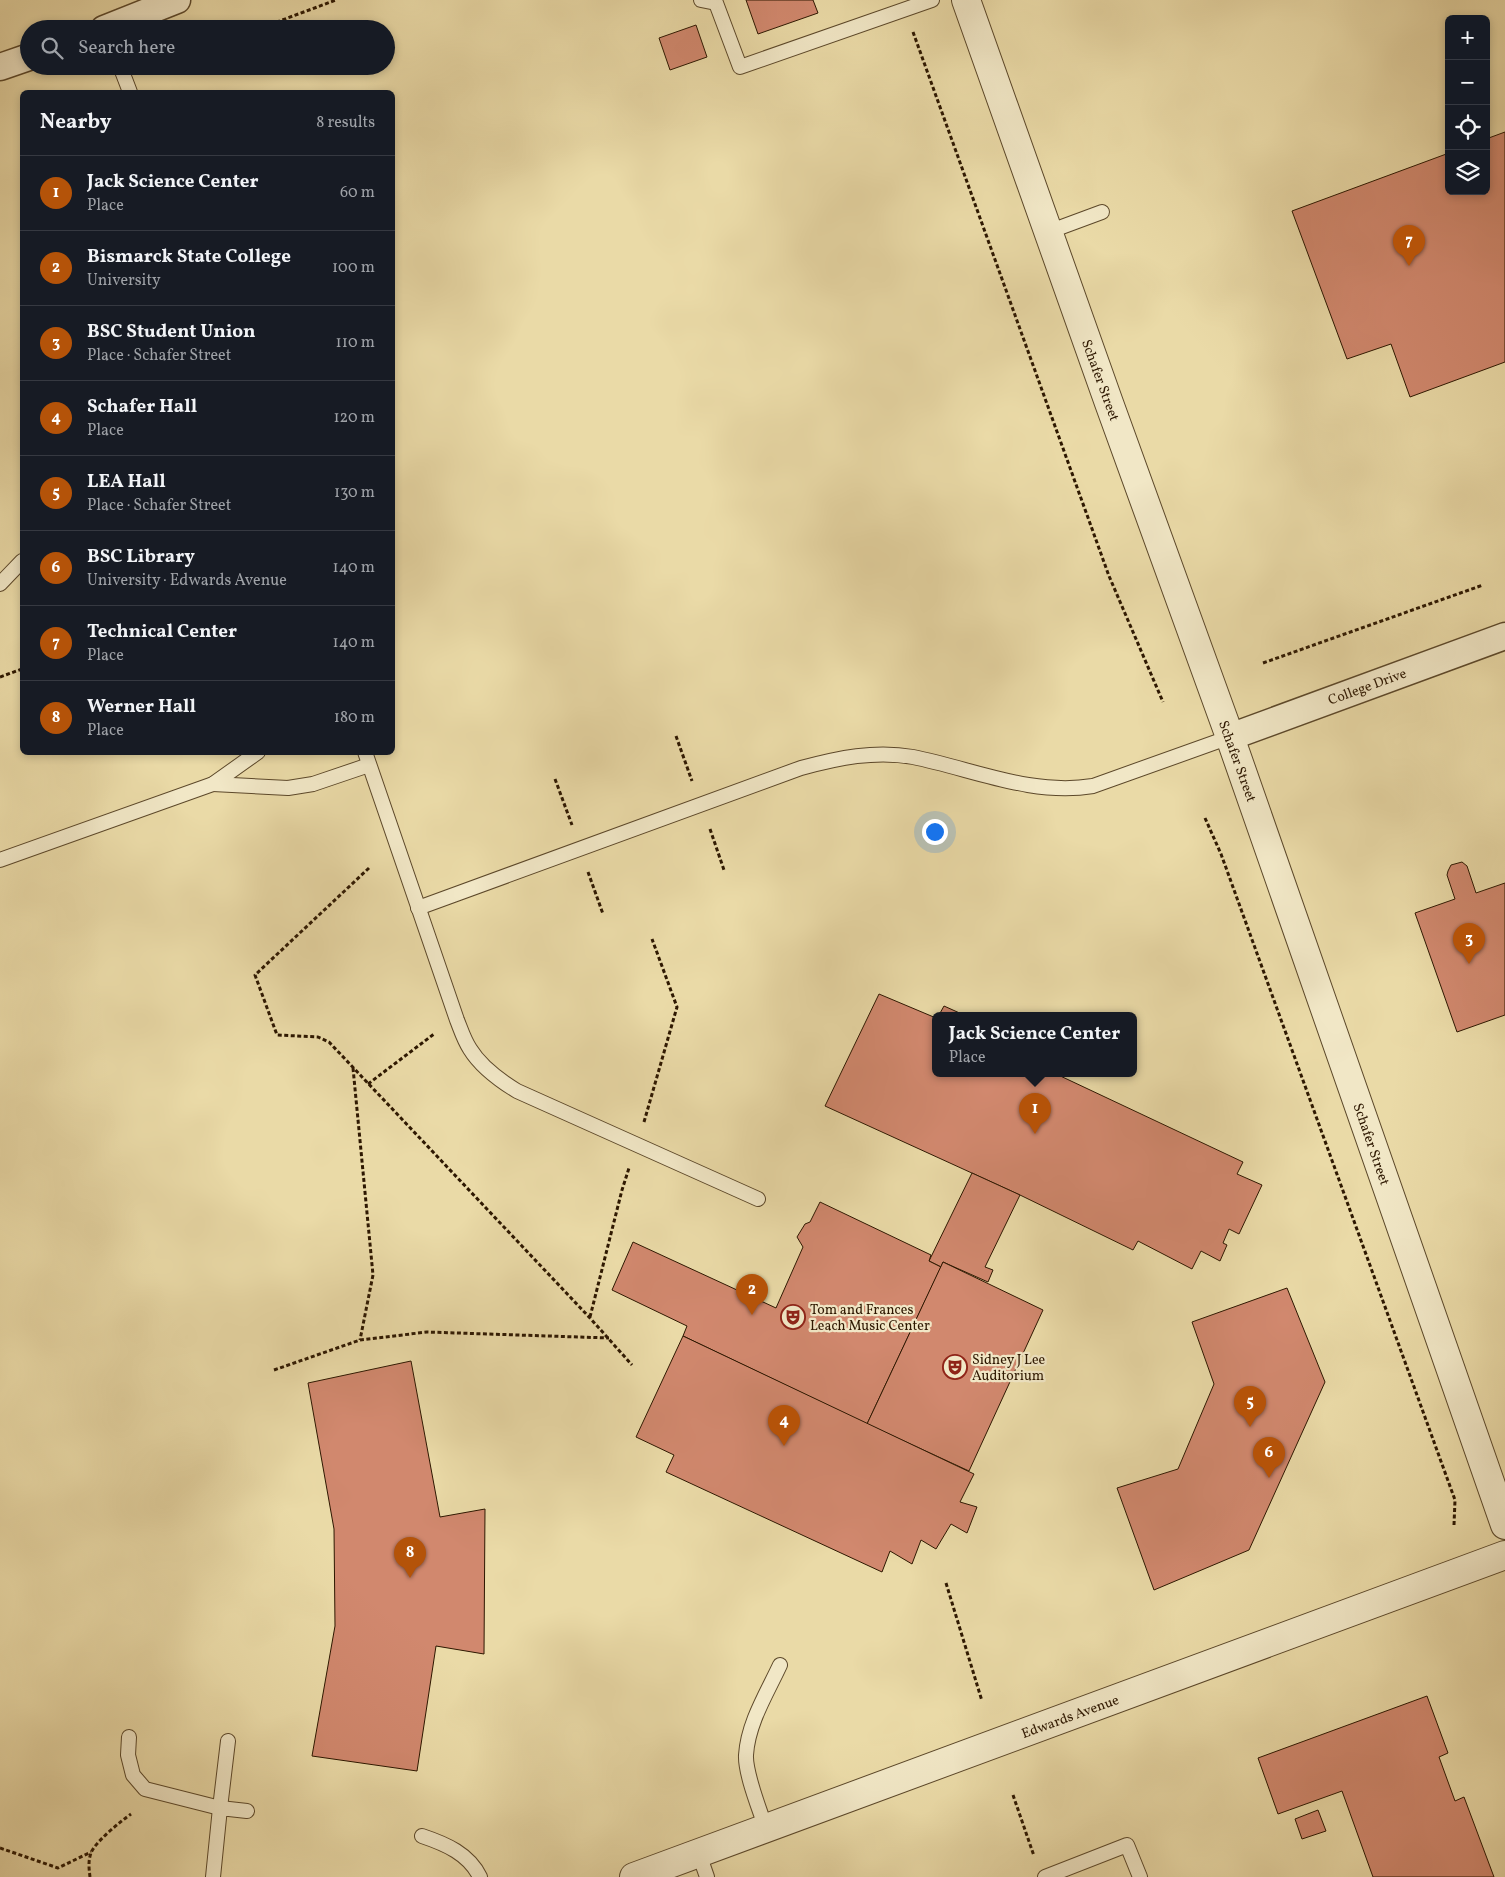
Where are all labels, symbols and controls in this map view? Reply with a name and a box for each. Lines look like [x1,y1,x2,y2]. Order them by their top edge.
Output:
map controls [1445,15,1490,195]
button: + [1445,15,1490,60]
search box [20,20,395,75]
icon: search [38,34,66,62]
text: Search here [78,35,175,61]
button: − [1445,60,1490,105]
button: locate [1445,105,1490,150]
text: Nearby [40,108,111,137]
text: 8 results [316,112,375,134]
button: layers [1445,150,1490,195]
text: Jack Science Center [87,169,258,195]
text: 1 [53,182,59,204]
text: 60 m [340,182,375,204]
text: Place [87,195,124,217]
pin: 7 [1393,225,1425,266]
text: Bismarck State College [87,244,291,270]
text: 2 [52,257,60,279]
text: 100 m [332,257,375,279]
text: University [87,270,161,292]
text: BSC Student Union [87,319,256,345]
text: 3 [52,332,60,354]
text: 110 m [336,332,375,354]
street label: Schafer Street [1076,337,1123,424]
text: Place · Schafer Street [87,345,231,367]
text: Schafer Hall [87,394,197,420]
text: 4 [51,407,61,429]
text: 120 m [333,407,375,429]
text: Place [87,420,124,442]
text: LEA Hall [87,469,166,495]
text: 5 [52,482,60,504]
text: 130 m [334,482,375,504]
text: Place · Schafer Street [87,495,231,517]
text: BSC Library [87,544,195,570]
text: 6 [52,557,60,579]
text: 140 m [333,557,375,579]
text: University · Edwards Avenue [87,570,287,592]
text: Technical Center [87,619,237,645]
text: 7 [52,632,60,654]
text: 140 m [333,632,375,654]
text: Place [87,645,124,667]
street label: College Drive [1326,664,1410,710]
text: Werner Hall [87,694,196,720]
text: 8 [52,707,60,729]
text: 180 m [334,707,375,729]
street label: Schafer Street [1213,718,1260,805]
text: Place [87,720,124,742]
your location [922,819,948,845]
pin: 3 [1453,923,1485,964]
popup [932,1012,1137,1077]
text: Jack Science Center [949,1021,1120,1047]
text: Place [949,1047,986,1069]
pin: 1 [1019,1093,1051,1134]
street label: Schafer Street [1348,1101,1394,1188]
pin: 2 [736,1274,768,1315]
place label: Tom and Frances Leach Music Center [810,1301,930,1336]
theatre icon: Tom and Frances Leach Music Center [780,1304,806,1330]
place label: Sidney J Lee Auditorium [972,1351,1046,1386]
theatre icon: Sidney J Lee Auditorium [942,1354,968,1380]
pin: 5 [1234,1386,1266,1427]
pin: 4 [768,1405,800,1446]
pin: 6 [1253,1437,1285,1478]
pin: 8 [394,1537,426,1578]
street label: Edwards Avenue [1019,1691,1122,1744]

